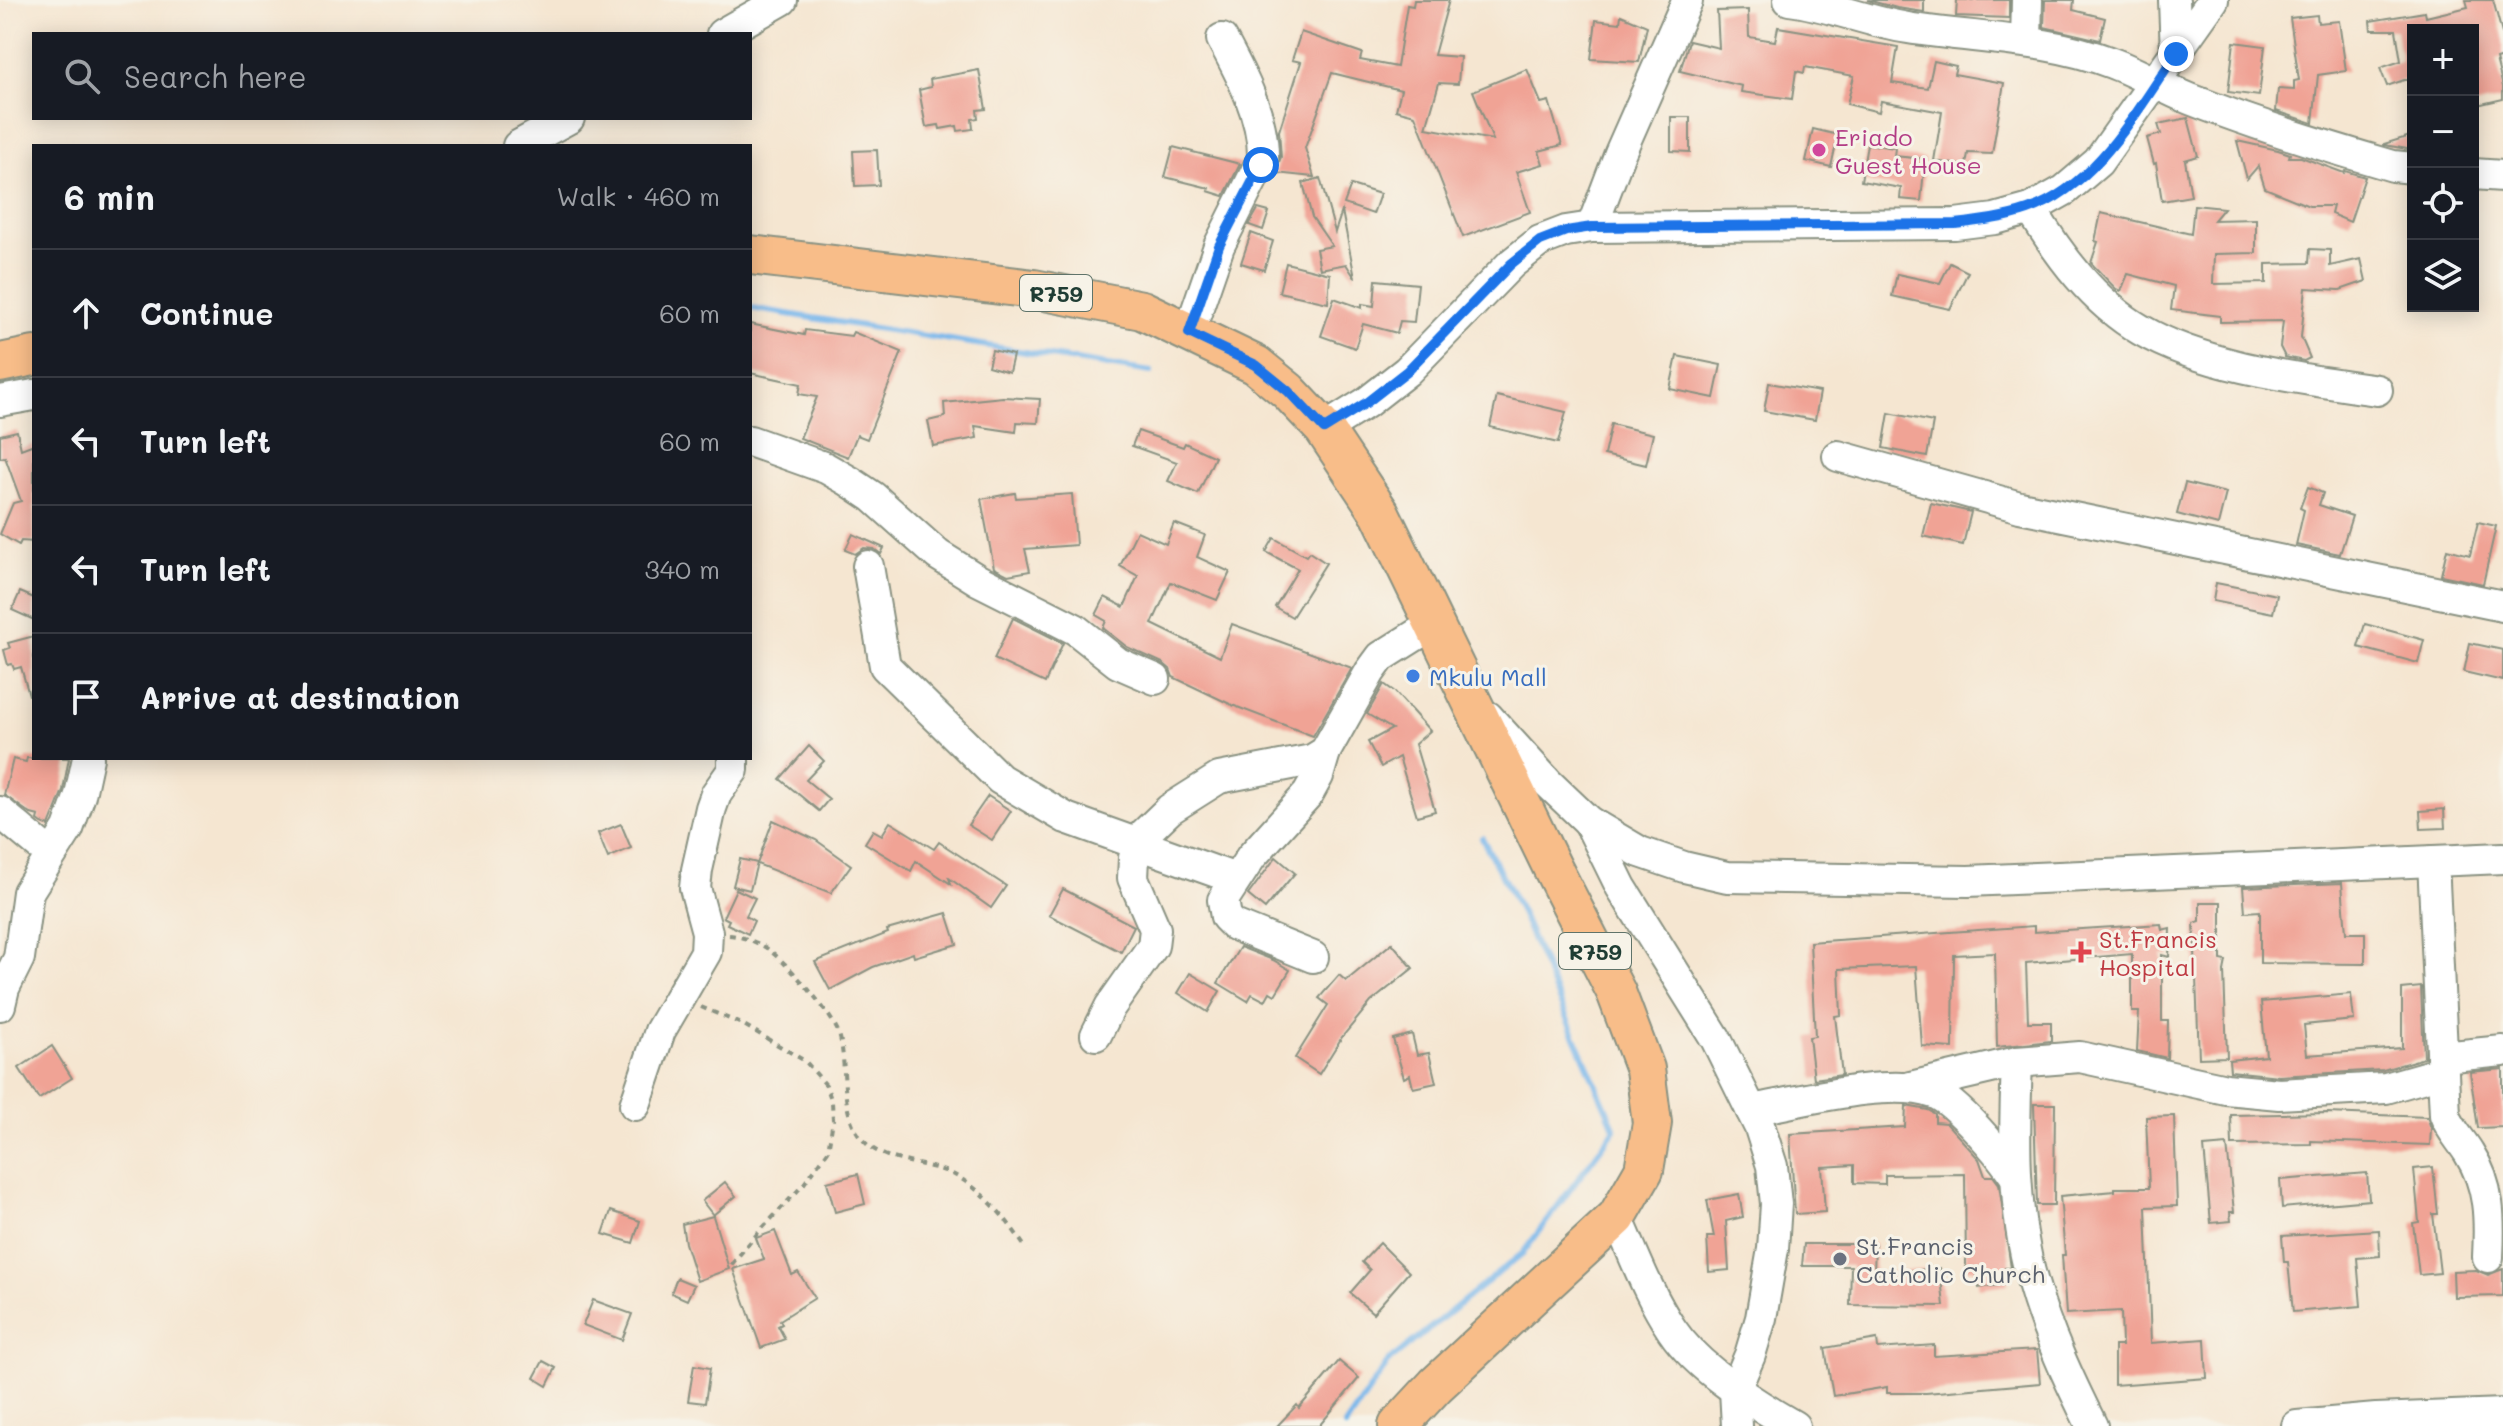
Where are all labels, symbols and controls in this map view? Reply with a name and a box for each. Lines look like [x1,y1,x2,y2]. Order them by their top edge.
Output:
map controls [2407,24,2479,312]
button: + [2407,24,2479,96]
search box [32,32,752,120]
route end [2158,36,2194,72]
icon: search [60,54,104,98]
text: Search here [124,56,307,96]
button: − [2407,96,2479,168]
place label: Eriado Guest House [1835,121,1982,180]
marker: Eriado Guest House [1810,141,1828,159]
route start [1243,147,1279,183]
button: locate [2407,168,2479,240]
text: 6 min [64,174,155,219]
text: Walk · 460 m [557,179,720,213]
button: layers [2407,240,2479,312]
road number: R759 [1020,275,1092,311]
icon: ahead [64,291,108,335]
text: Continue [140,293,273,333]
text: 60 m [659,296,720,330]
icon: left [64,419,108,463]
text: Turn left [140,421,271,461]
text: 60 m [659,424,720,458]
icon: left [64,547,108,591]
text: Turn left [140,549,271,589]
text: 340 m [644,552,720,586]
place label: Mkulu Mall [1429,661,1547,692]
marker: Mkulu Mall [1404,667,1422,685]
icon: arrive [64,675,108,719]
text: Arrive at destination [140,677,460,717]
place label: St.Francis Hospital [2099,923,2217,982]
road number: R759 [1559,933,1631,969]
marker: St.Francis Hospital [2070,941,2092,963]
place label: St.Francis Catholic Church [1856,1230,2045,1289]
marker: St.Francis Catholic Church [1831,1250,1849,1268]

